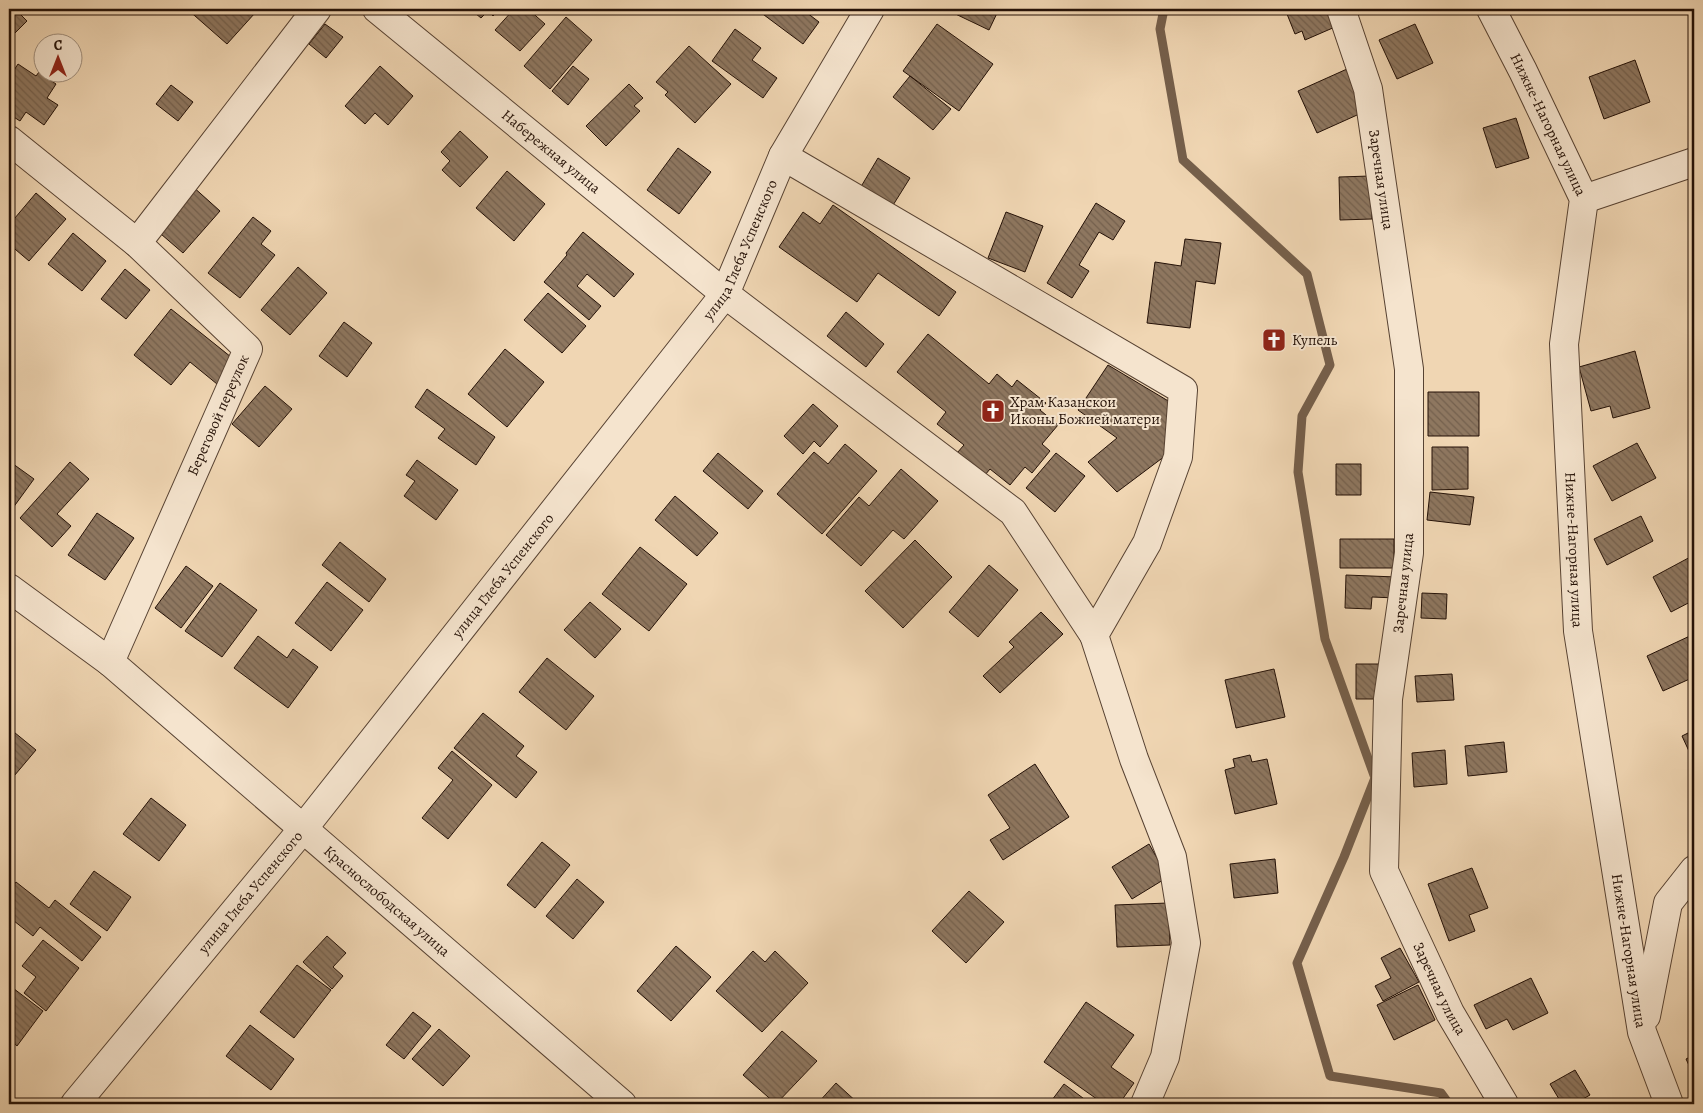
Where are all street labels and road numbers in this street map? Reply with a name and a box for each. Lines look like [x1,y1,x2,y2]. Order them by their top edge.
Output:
street label: Нижне-Нагорная улица [1506,50,1591,199]
street label: Набережная улица [497,105,605,198]
street label: Заречная улица [1364,128,1398,231]
street label: улица Глеба Успенского [698,177,782,325]
street label: Береговой переулок [182,351,254,479]
street label: Нижне-Нагорная улица [1560,471,1588,628]
street label: улица Глеба Успенского [447,509,558,643]
street label: Заречная улица [1388,532,1418,634]
street label: улица Глеба Успенского [193,827,307,959]
street label: Краснослободская улица [319,841,454,961]
street label: Нижне-Нагорная улица [1607,872,1651,1029]
street label: Заречная улица [1408,939,1471,1039]

